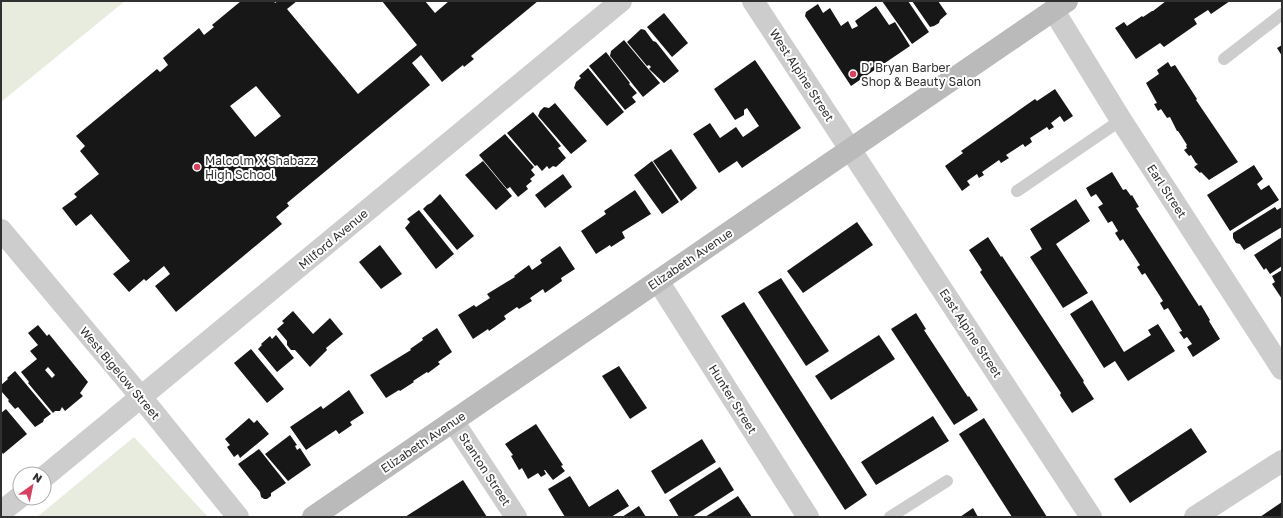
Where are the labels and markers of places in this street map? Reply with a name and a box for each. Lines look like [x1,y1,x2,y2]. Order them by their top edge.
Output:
place label: D' Bryan Barber Shop & Beauty Salon [861,60,981,89]
marker: D' Bryan Barber Shop & Beauty Salon [848,69,858,79]
place label: Malcolm X Shabazz High School [205,153,316,182]
marker: Malcolm X Shabazz High School [192,162,202,172]

